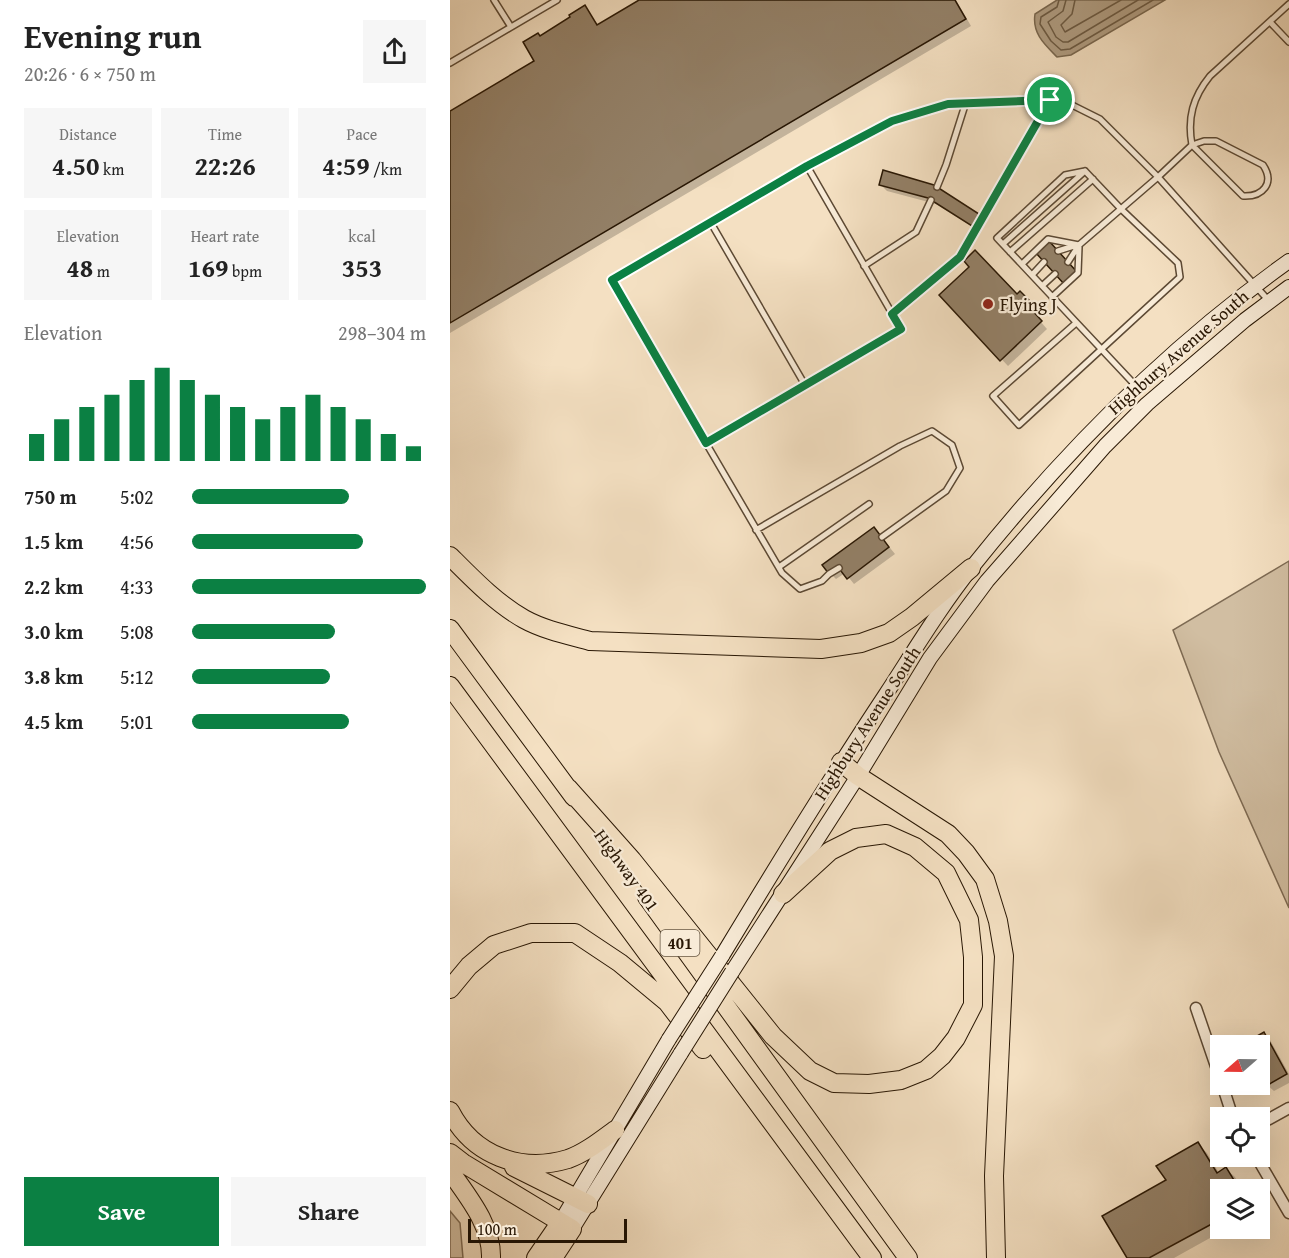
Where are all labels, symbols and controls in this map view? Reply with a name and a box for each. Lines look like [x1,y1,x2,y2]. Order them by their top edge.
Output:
text: Evening run [24,12,201,60]
button: share [363,20,426,83]
text: 20:26 · 6 × 750 m [24,59,156,88]
pin [1024,74,1075,125]
icon: arrive [1033,83,1066,116]
text: Distance [59,122,117,146]
text: Time [208,122,242,146]
text: Pace [347,122,377,146]
text: 4.50 [52,146,100,185]
text: 22:26 [194,146,256,185]
text: 4:59 [322,146,370,185]
text: km [100,157,124,181]
text: /km [370,157,402,181]
text: Elevation [57,224,119,248]
text: Heart rate [191,224,259,248]
text: kcal [348,224,376,248]
text: 48 [66,248,93,287]
text: 169 [188,248,228,287]
text: 353 [342,248,382,287]
text: m [93,259,110,283]
text: bpm [228,259,262,283]
street label: Highbury Avenue South [1102,283,1254,421]
place label: Flying J [1000,291,1057,318]
marker: Flying J [981,297,995,311]
text: Elevation [24,318,102,347]
text: 298–304 m [338,318,426,347]
text: 750 m [24,482,77,511]
text: 5:02 [120,482,154,511]
text: 1.5 km [24,527,83,556]
text: 4:56 [120,527,154,556]
text: 2.2 km [24,572,83,601]
text: 4:33 [120,572,154,601]
text: 3.0 km [24,617,83,646]
text: 5:08 [120,617,154,646]
street label: Highbury Avenue South [807,641,927,805]
text: 3.8 km [24,662,83,691]
text: 5:12 [120,662,154,691]
text: 4.5 km [24,707,83,736]
text: 5:01 [120,707,154,736]
street label: Highway 401 [588,823,666,917]
road number: 401 [660,930,700,956]
north arrow [1210,1035,1270,1095]
map controls [1210,1035,1270,1239]
button: locate [1210,1107,1270,1167]
button: Save [24,1177,219,1246]
button: Share [231,1177,426,1246]
button: layers [1210,1179,1270,1239]
scale bar [468,1216,627,1244]
text: 100 m [477,1217,517,1241]

